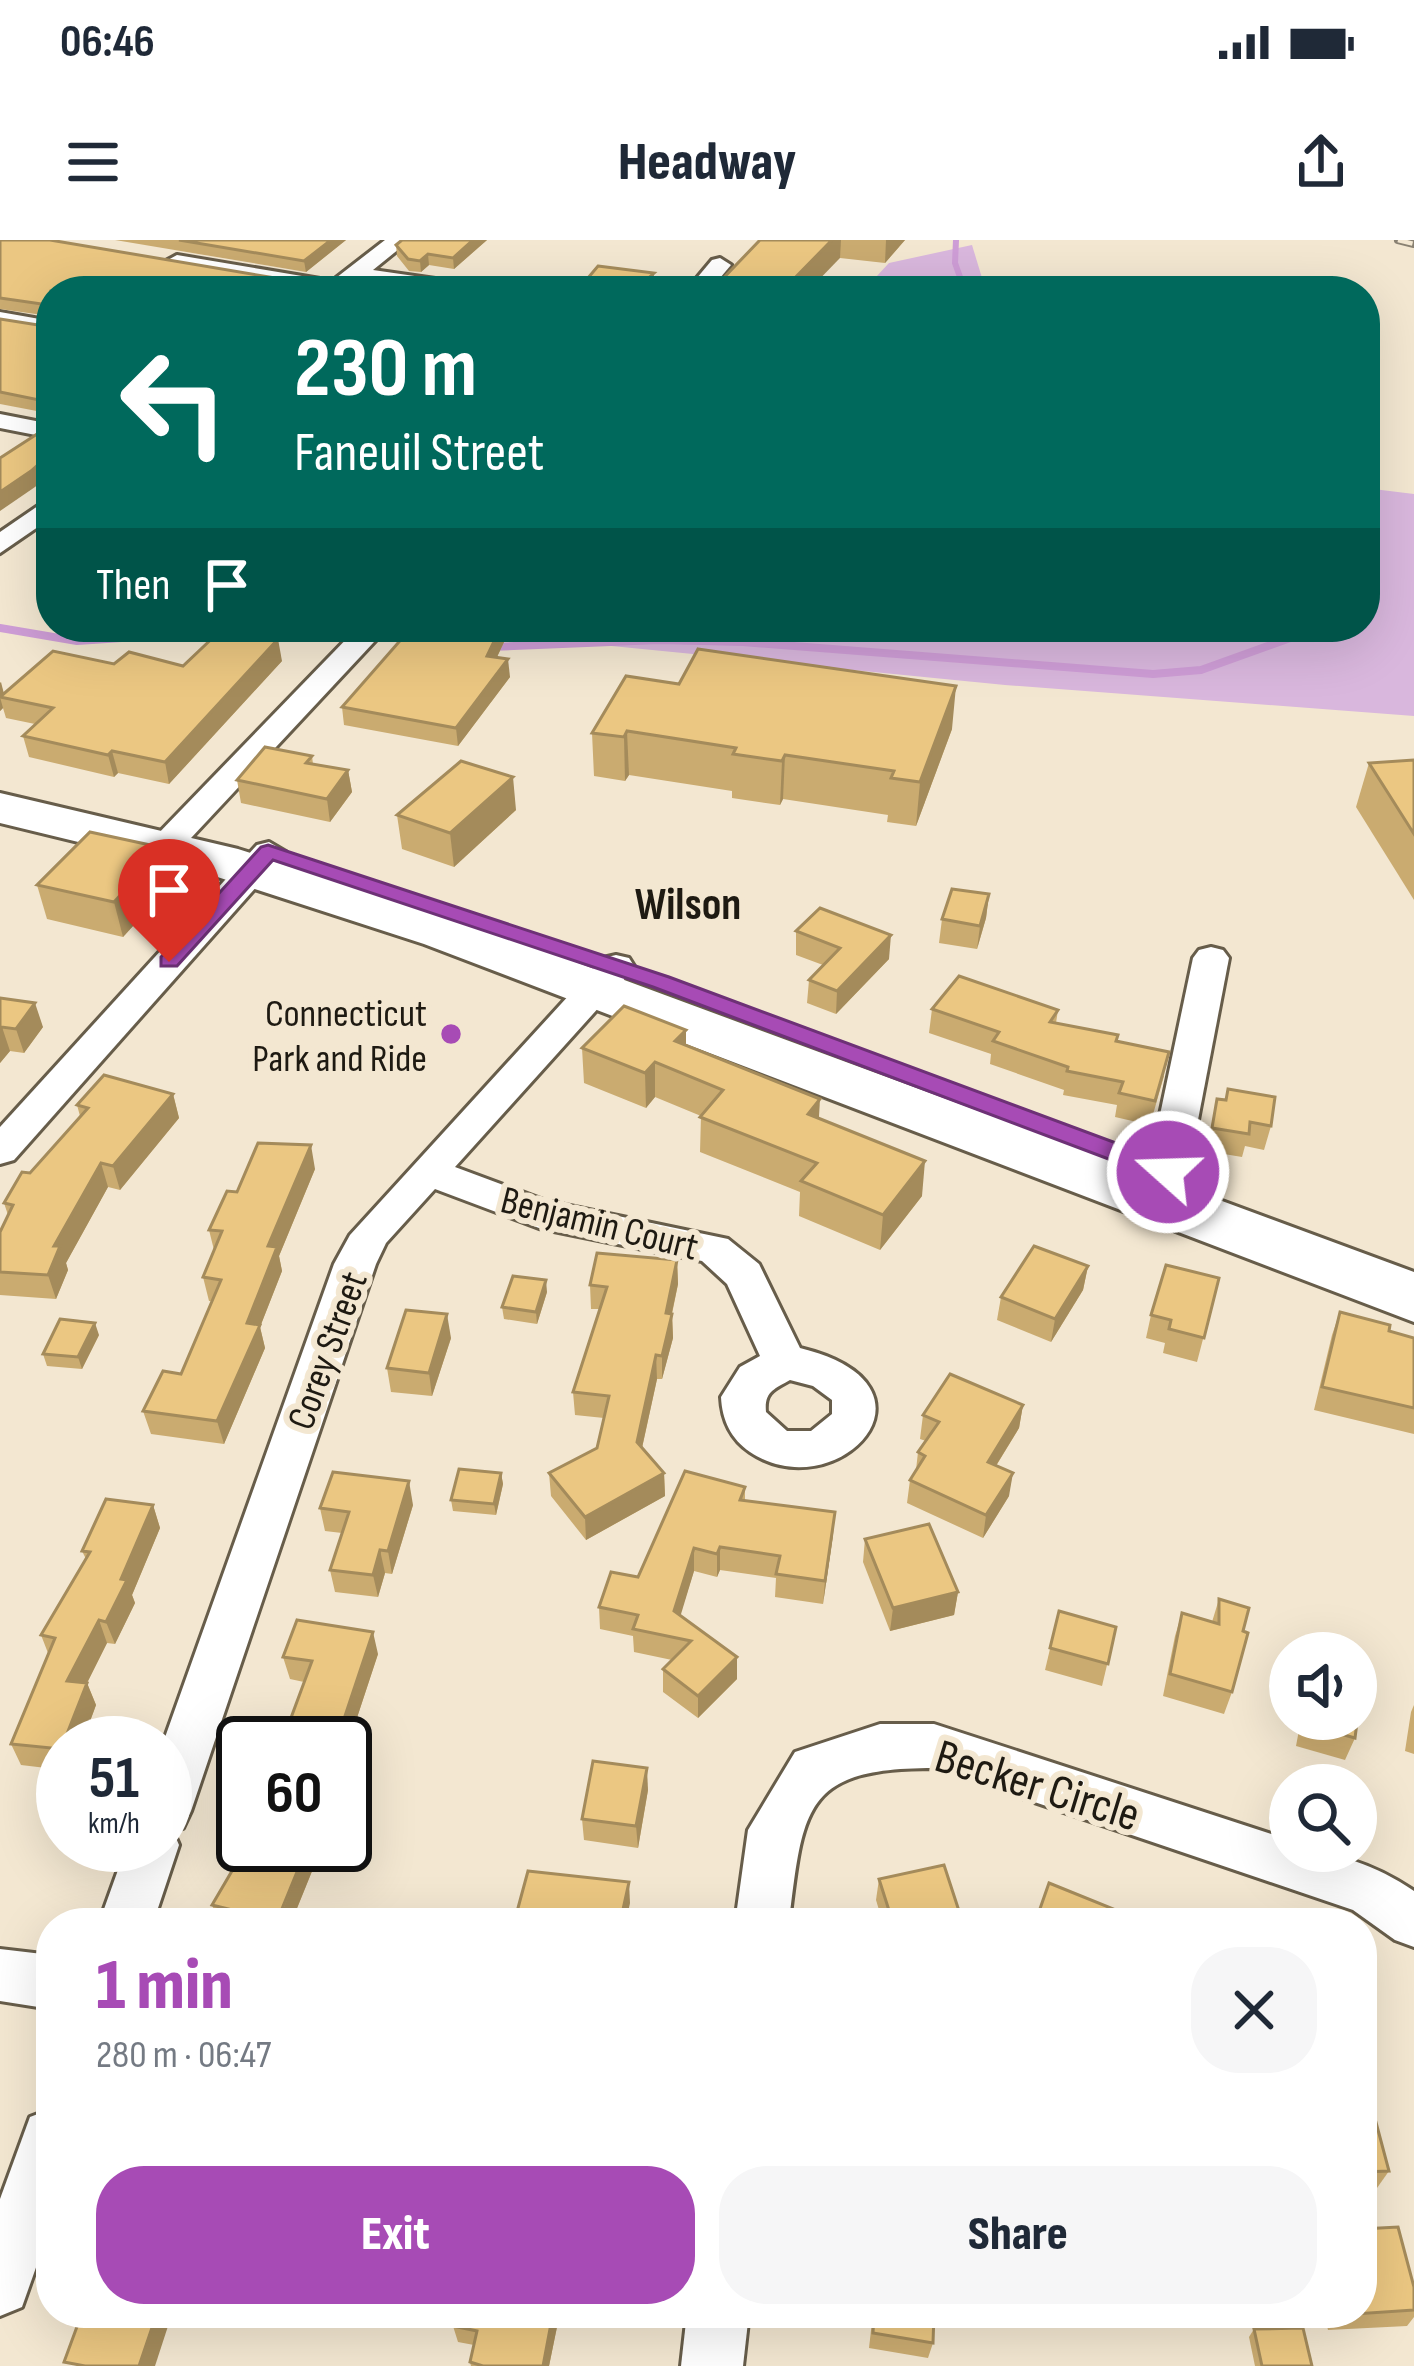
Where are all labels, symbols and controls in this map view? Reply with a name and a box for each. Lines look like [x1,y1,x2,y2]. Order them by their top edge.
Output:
text: 06:46 [60,15,155,70]
icon: menu [60,129,126,195]
icon: share [1288,129,1354,195]
text: Headway [618,130,796,195]
text: 230 m [294,319,477,420]
icon: left [96,324,252,480]
text: Faneuil Street [294,421,544,486]
icon: arrive [194,552,260,618]
text: Then [96,558,170,613]
pin [118,839,220,962]
icon: arrive [136,857,202,923]
district label: Wilson [635,878,741,933]
place label: Connecticut Park and Ride [252,991,427,1083]
marker: Connecticut Park and Ride [438,1021,464,1047]
position arrow [1105,1109,1231,1235]
street label: Benjamin Court [496,1177,703,1272]
street label: Corey Street [278,1266,379,1436]
map controls [1269,1632,1377,1872]
button: sound [1269,1632,1377,1740]
speed limit sign: 60 [216,1716,372,1872]
street label: Becker Circle [928,1728,1146,1844]
text: 51 [89,1743,139,1815]
button: search [1269,1764,1377,1872]
text: km/h [88,1806,140,1842]
text: 1 min [96,1943,233,2030]
button: close [1191,1947,1317,2073]
text: 280 m · 06:47 [96,2032,271,2079]
button: Exit [96,2166,695,2304]
button: Share [719,2166,1317,2304]

